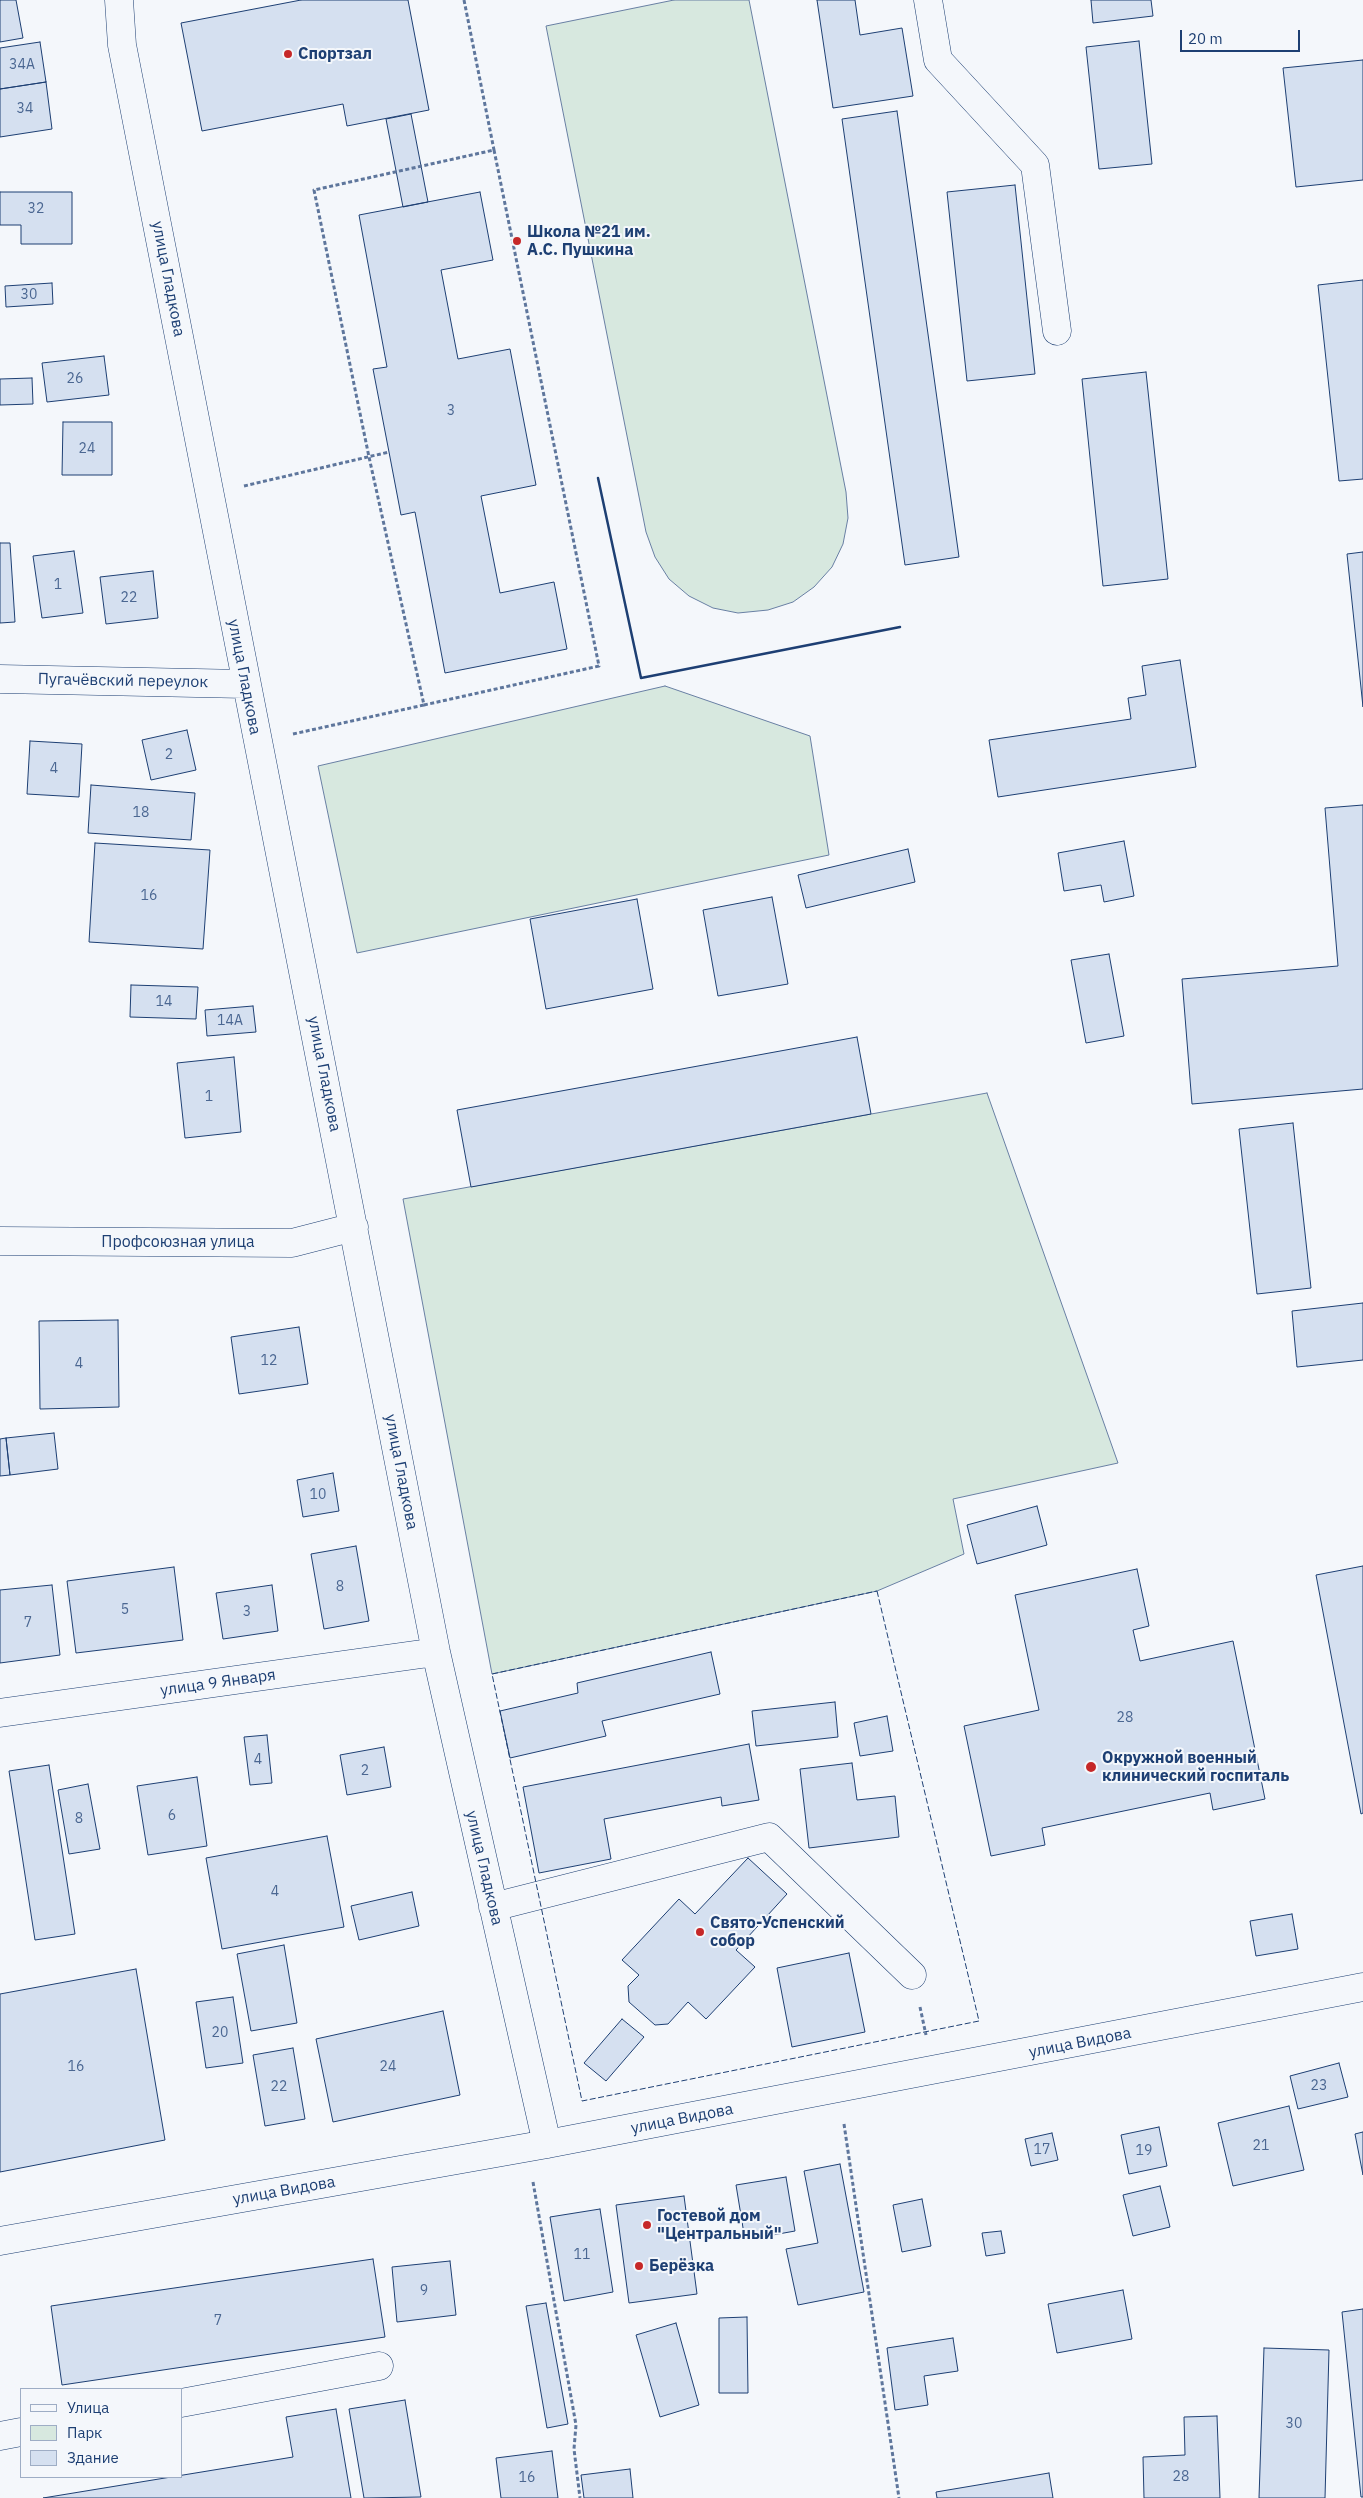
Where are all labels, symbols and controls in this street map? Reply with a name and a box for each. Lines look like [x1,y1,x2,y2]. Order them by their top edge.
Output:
scale bar [1183,20,1303,52]
text: 20 m [1188,29,1223,48]
place label: Спортзал [298,44,372,64]
marker: Спортзал [282,48,294,60]
house number: 34А [9,57,35,73]
house number: 34 [17,101,33,117]
house number: 32 [28,201,44,217]
street label: улица Гладкова [147,220,189,338]
place label: Школа №21 им. А.С. Пушкина [527,222,651,260]
marker: Школа №21 им. А.С. Пушкина [511,235,523,247]
house number: 30 [21,287,37,303]
house number: 26 [67,371,83,387]
house number: 3 [447,403,455,419]
house number: 24 [79,441,95,457]
house number: 1 [54,577,62,593]
house number: 22 [121,590,137,606]
street label: улица Гладкова [223,618,265,736]
street label: Пугачёвский переулок [38,670,208,692]
house number: 2 [165,747,173,763]
house number: 4 [50,761,58,777]
house number: 18 [133,805,149,821]
house number: 16 [141,888,157,904]
house number: 14 [156,994,172,1010]
house number: 14А [217,1013,243,1029]
street label: улица Гладкова [303,1015,345,1133]
house number: 1 [205,1089,213,1105]
street label: Профсоюзная улица [101,1232,255,1252]
house number: 12 [261,1353,277,1369]
house number: 4 [75,1356,83,1372]
street label: улица Гладкова [380,1413,422,1531]
house number: 10 [310,1487,326,1503]
house number: 8 [336,1579,344,1595]
house number: 5 [121,1602,129,1618]
house number: 3 [243,1604,251,1620]
house number: 7 [24,1615,32,1631]
street label: улица 9 Января [159,1665,277,1701]
house number: 28 [1117,1710,1133,1726]
place label: Окружной военный клинический госпиталь [1102,1748,1289,1786]
house number: 4 [254,1752,262,1768]
marker: Окружной военный клинический госпиталь [1084,1760,1098,1774]
house number: 2 [361,1763,369,1779]
house number: 6 [168,1808,176,1824]
street label: улица Гладкова [461,1809,507,1927]
house number: 8 [75,1811,83,1827]
house number: 4 [271,1884,279,1900]
place label: Свято-Успенский собор [710,1913,845,1951]
marker: Свято-Успенский собор [694,1926,706,1938]
street label: улица Видова [1027,2024,1133,2062]
house number: 20 [212,2025,228,2041]
house number: 16 [68,2059,84,2075]
house number: 24 [380,2059,396,2075]
house number: 23 [1311,2078,1327,2094]
house number: 22 [271,2079,287,2095]
street label: улица Видова [629,2100,735,2138]
house number: 21 [1253,2138,1269,2154]
house number: 17 [1034,2142,1050,2158]
house number: 19 [1136,2143,1152,2159]
street label: улица Видова [231,2173,337,2209]
place label: Гостевой дом "Центральный" [657,2206,782,2244]
marker: Гостевой дом "Центральный" [641,2219,653,2231]
house number: 11 [574,2247,590,2263]
place label: Берёзка [649,2256,714,2276]
marker: Берёзка [633,2260,645,2272]
house number: 9 [420,2283,428,2299]
house number: 7 [214,2313,222,2329]
legend [20,2388,182,2478]
text: Улица [67,2398,109,2417]
house number: 30 [1286,2416,1302,2432]
text: Парк [67,2423,102,2442]
text: Здание [67,2448,119,2467]
house number: 28 [1173,2469,1189,2485]
house number: 16 [519,2470,535,2486]

